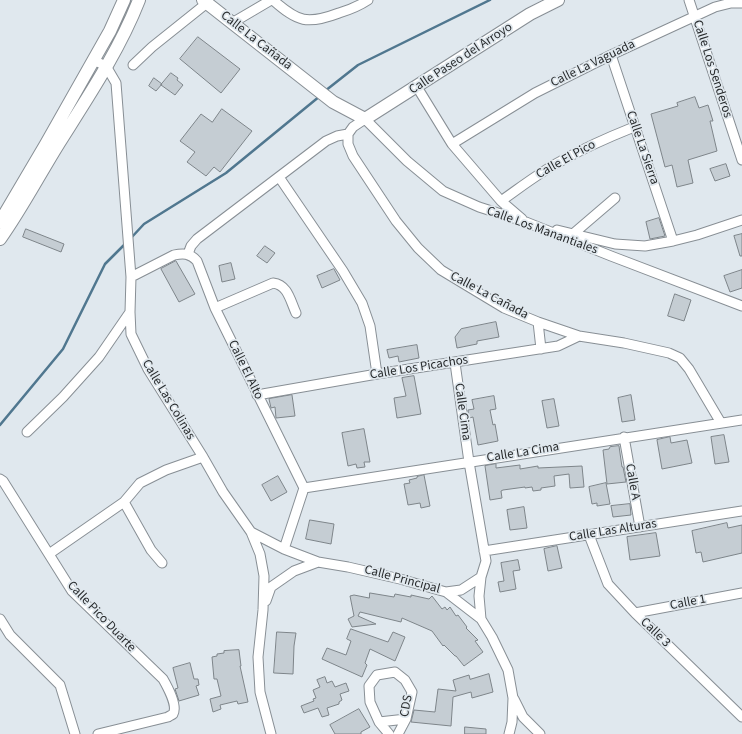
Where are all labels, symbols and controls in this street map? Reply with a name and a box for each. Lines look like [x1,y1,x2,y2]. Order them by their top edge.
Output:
street label: Calle La Cañada [217,8,295,74]
street label: Calle Los Senderos [689,18,735,120]
street label: Calle Paseo del Arroyo [406,20,516,98]
street label: Calle La Vaguada [548,37,638,91]
street label: Calle La Sierra [622,109,662,187]
street label: Calle El Pico [533,137,599,183]
street label: Calle Los Manantiales [484,204,600,258]
street label: Calle La Cañada [447,269,531,323]
street label: Calle El Alto [224,338,266,402]
street label: Calle Los Picachos [369,353,469,383]
street label: Calle Las Colinas [138,357,198,443]
street label: Calle Cima [450,382,474,442]
street label: Calle La Cima [486,440,560,466]
street label: Calle A [621,463,643,501]
street label: Calle Las Alturas [568,516,658,546]
street label: Calle Principal [362,562,442,598]
street label: Calle Pico Duarte [63,578,139,656]
street label: Calle 1 [669,592,707,614]
street label: Calle 3 [637,615,673,651]
street label: CDS [397,694,417,718]

